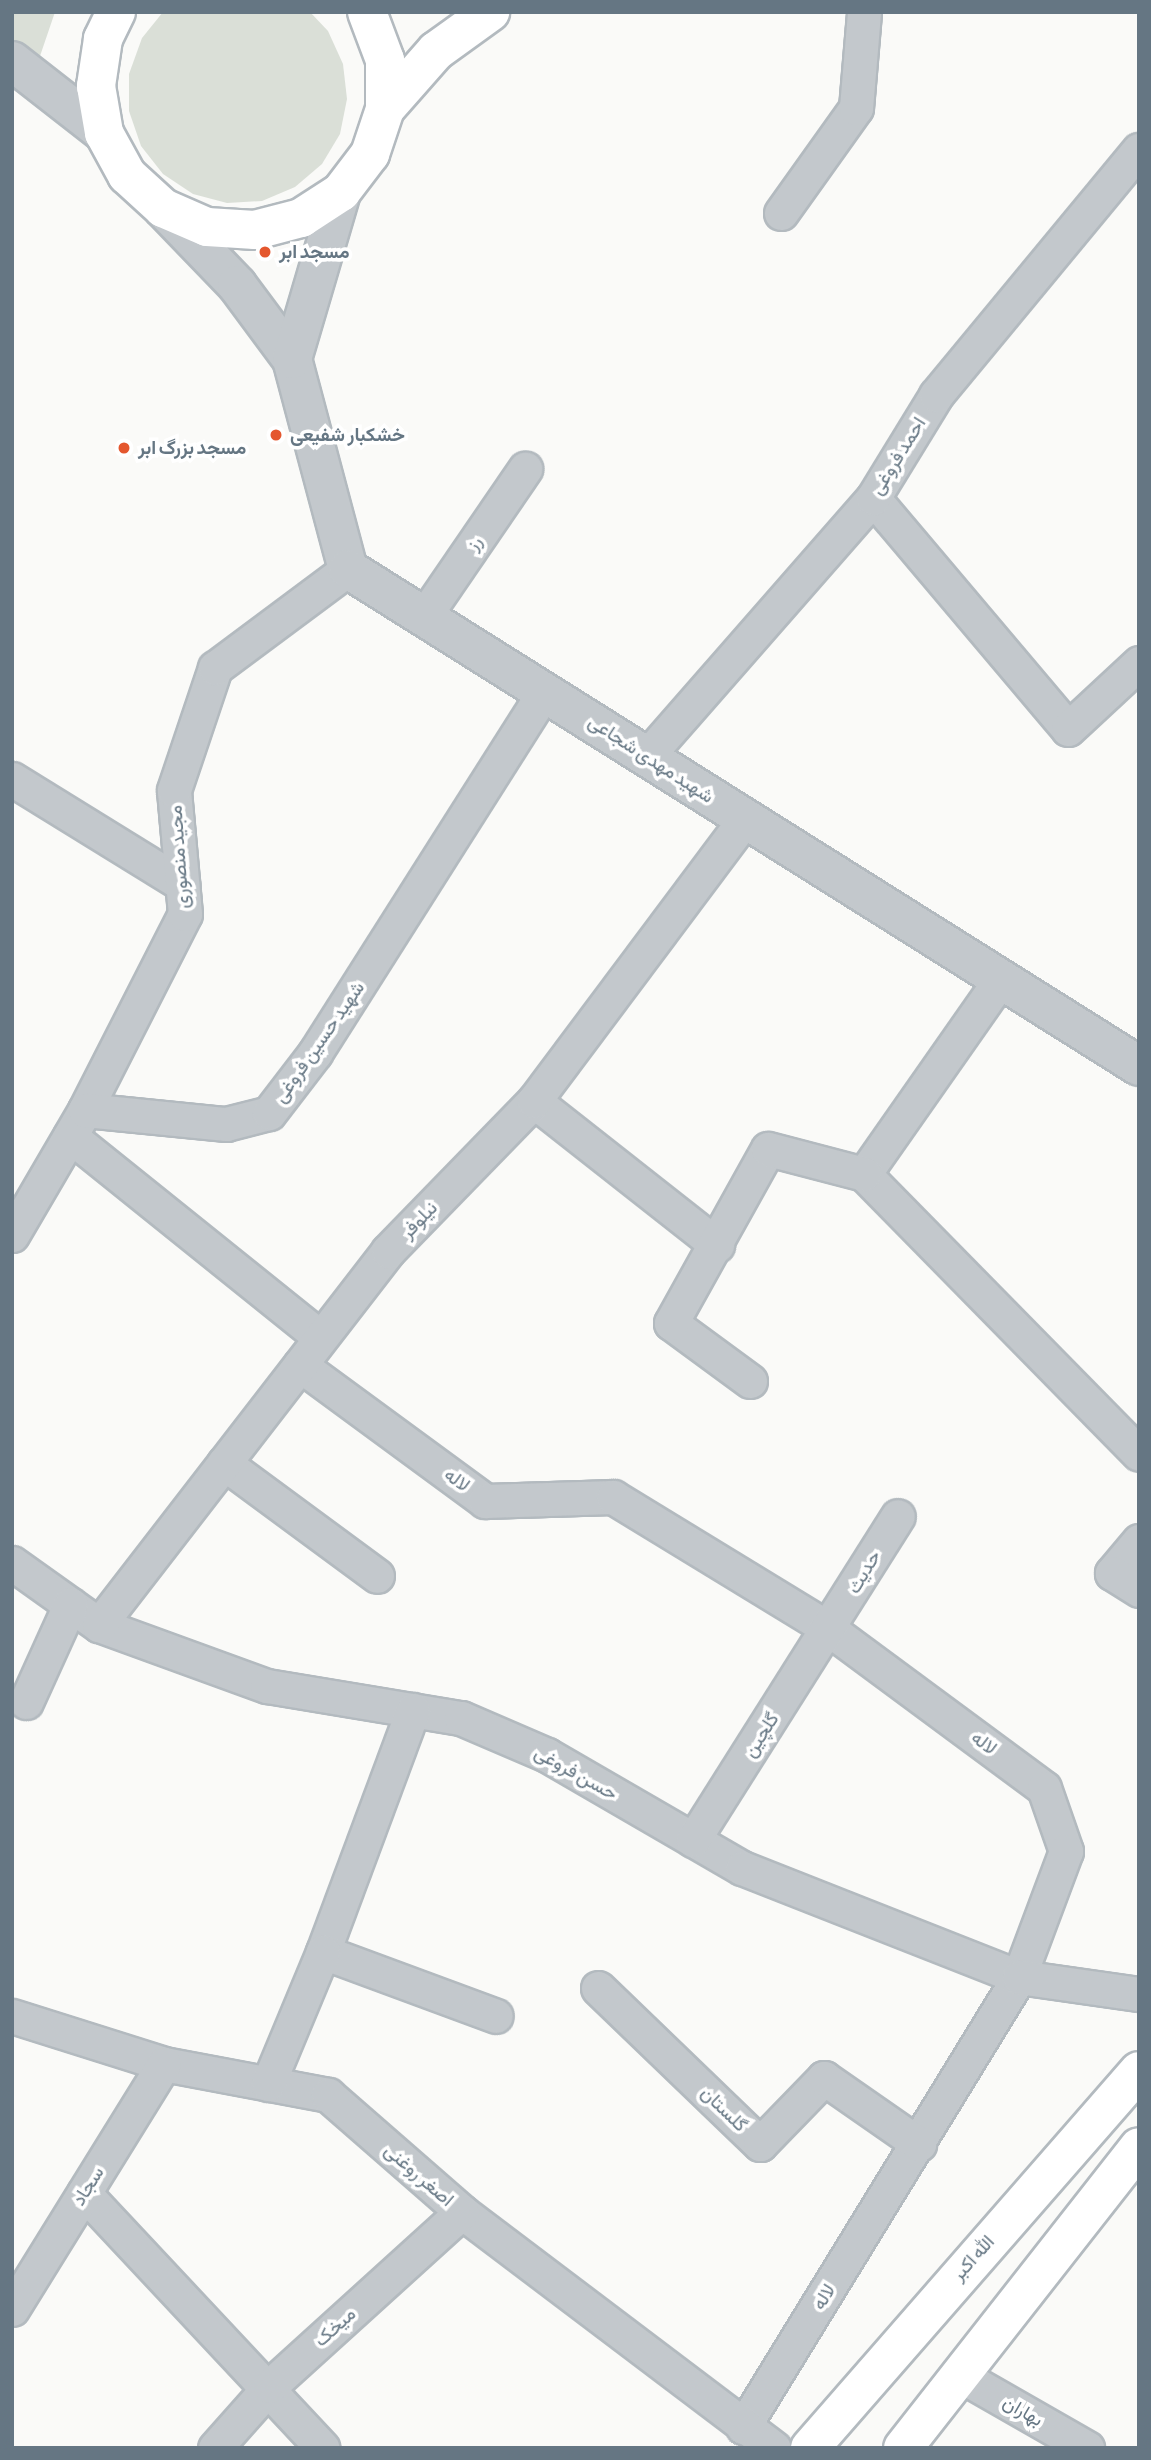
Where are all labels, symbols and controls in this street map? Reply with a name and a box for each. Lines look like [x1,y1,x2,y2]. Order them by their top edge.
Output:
place label: مسجد ابر [279,241,349,263]
marker: مسجد ابر [257,244,273,260]
street label: احمد فروغی [865,413,931,499]
place label: خشکبار شفیعی [290,424,405,446]
marker: خشکبار شفیعی [268,427,284,443]
place label: مسجد بزرگ ابر [138,437,246,459]
marker: مسجد بزرگ ابر [116,440,132,456]
street label: رز [461,531,487,555]
street label: شهید مهدی شجاعی [584,710,718,808]
street label: مجید منصوری [164,804,194,910]
street label: شهید حسین فروغی [269,977,369,1107]
street label: نیلوفر [396,1197,442,1243]
street label: لاله [440,1463,474,1497]
street label: حدیث [842,1546,886,1598]
street label: گلچین [738,1708,784,1762]
street label: لاله [967,1726,1001,1760]
street label: حسن فروغی [530,1741,622,1805]
street label: گلستان [696,2081,752,2137]
street label: اصغر روغنی [380,2139,458,2211]
street label: سجاد [67,2162,109,2210]
street label: الله اکبر [947,2231,999,2285]
street label: لاله [807,2280,841,2314]
street label: میخک [310,2303,360,2351]
street label: بهاران [999,2391,1047,2431]

